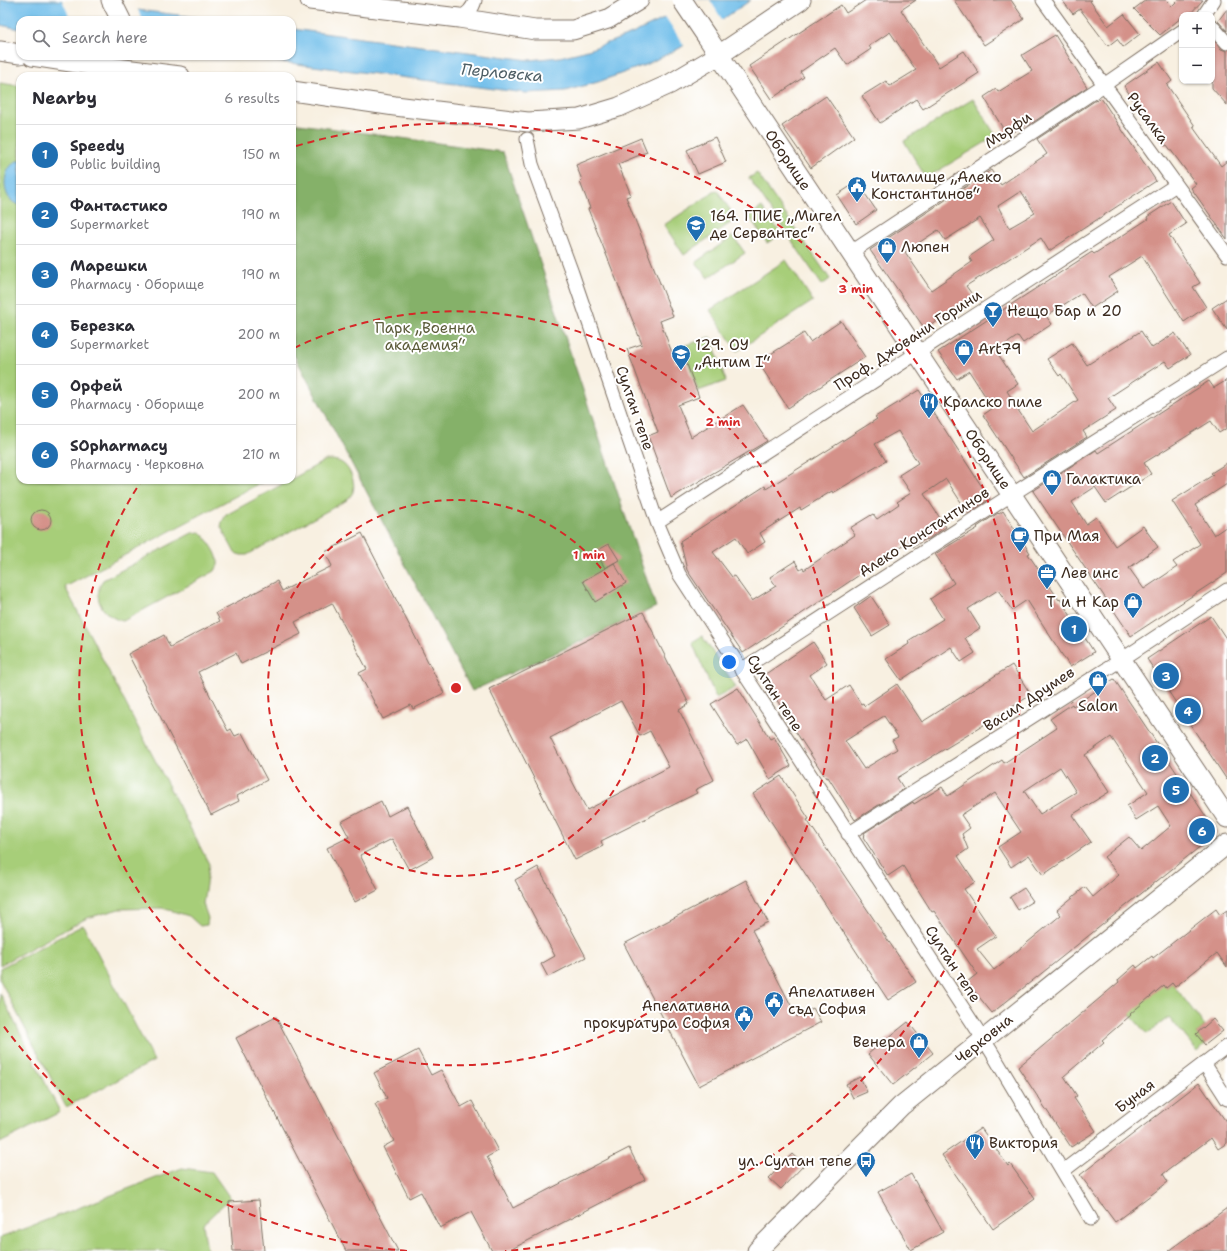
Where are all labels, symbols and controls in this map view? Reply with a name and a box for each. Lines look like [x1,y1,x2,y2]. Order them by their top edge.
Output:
map controls [1179,12,1215,84]
button: + [1179,12,1215,48]
search box [16,16,296,60]
icon: search [30,27,52,49]
text: Search here [62,28,148,48]
button: − [1179,48,1215,84]
water label: Перловска [460,58,544,87]
text: Nearby [32,87,97,109]
street label: Русалка [1123,88,1174,148]
text: 6 results [224,90,280,107]
street label: Мърфи [980,107,1036,153]
street label: Оборище [760,126,816,194]
text: Speedy [70,136,125,156]
text: 1 [42,146,48,163]
text: 150 m [242,146,280,163]
text: Public building [70,156,161,173]
place label: Читалище „Алеко Константинов“ [871,167,1002,204]
public building icon: Читалище „Алеко Константинов“ [846,175,868,203]
text: Фантастико [70,196,168,216]
text: 2 [40,206,50,223]
text: 190 m [241,206,280,223]
place label: 164. ГПИЕ „Мигел де Сервантес“ [710,206,842,243]
school or university icon: 164. ГПИЕ „Мигел де Сервантес“ [685,214,707,242]
text: Supermarket [70,216,149,233]
shop icon: Люпен [876,236,898,264]
place label: Люпен [901,237,949,257]
text: Марешки [70,256,147,276]
text: 3 [40,266,50,283]
text: 190 m [241,266,280,283]
text: Pharmacy · Оборище [70,276,204,293]
text: 3 min [839,281,874,297]
street label: Проф. Джовани Горини [830,285,986,395]
bar icon: Нещо Бар и 20 [982,300,1004,328]
place label: Нещо Бар и 20 [1007,301,1122,321]
text: Березка [70,316,135,336]
park label: Парк „Военна академия“ [375,318,476,355]
text: 4 [40,326,50,343]
text: 200 m [238,326,280,343]
place label: 129. ОУ „Антим I“ [694,335,770,372]
text: Supermarket [70,336,149,353]
shop icon: Art79 [953,338,975,366]
place label: Art79 [978,339,1022,359]
school or university icon: 129. ОУ „Антим I“ [670,343,692,371]
street label: Султан тепе [611,363,659,453]
text: Орфей [70,376,122,396]
text: 5 [41,386,49,403]
text: 200 m [238,386,280,403]
restaurant icon: Кралско пиле [918,391,940,419]
place label: Кралско пиле [943,392,1043,412]
text: Pharmacy · Оборище [70,396,204,413]
text: 2 min [706,414,741,430]
street label: Оборище [960,425,1016,493]
text: SOpharmacy [70,436,168,456]
text: 6 [40,446,50,463]
text: 210 m [242,446,280,463]
text: Pharmacy · Черковна [70,456,204,473]
shop icon: Галактика [1041,468,1063,496]
place label: Галактика [1066,469,1142,489]
street label: Алеко Константинов [855,482,993,582]
cafe icon: При Мая [1009,525,1031,553]
place label: При Мая [1034,526,1100,546]
text: 1 min [573,547,605,563]
office icon: Лев инс [1036,562,1058,590]
place label: Лев инс [1061,563,1118,583]
shop icon: Т и Н Кар [1122,591,1144,619]
place label: Т и Н Кар [1047,592,1119,612]
pin: 1 [1061,614,1087,644]
street label: Султан тепе [743,651,807,735]
your location [719,652,739,672]
pin: 3 [1153,661,1179,691]
street label: Васил Друмев [980,662,1078,736]
shop icon: Salon [1087,669,1109,697]
centre of rings [449,681,463,695]
place label: Salon [1078,696,1118,716]
pin: 4 [1175,696,1201,726]
pin: 2 [1142,743,1168,773]
pin: 5 [1163,775,1189,805]
pin: 6 [1189,816,1215,846]
street label: Султан тепе [921,922,985,1006]
place label: Апелативен съд София [788,982,875,1019]
public building icon: Апелативен съд София [763,990,785,1018]
place label: Апелативна прокуратура София [583,996,731,1033]
public building icon: Апелативна прокуратура София [733,1004,755,1032]
street label: Черковна [951,1009,1018,1068]
shop icon: Венера [908,1031,930,1059]
place label: Венера [853,1032,906,1052]
street label: Буная [1111,1075,1159,1117]
restaurant icon: Виктория [964,1132,986,1160]
place label: Виктория [989,1133,1058,1153]
bus stop icon: ул. Султан тепе [855,1150,877,1178]
place label: ул. Султан тепе [738,1151,852,1171]

